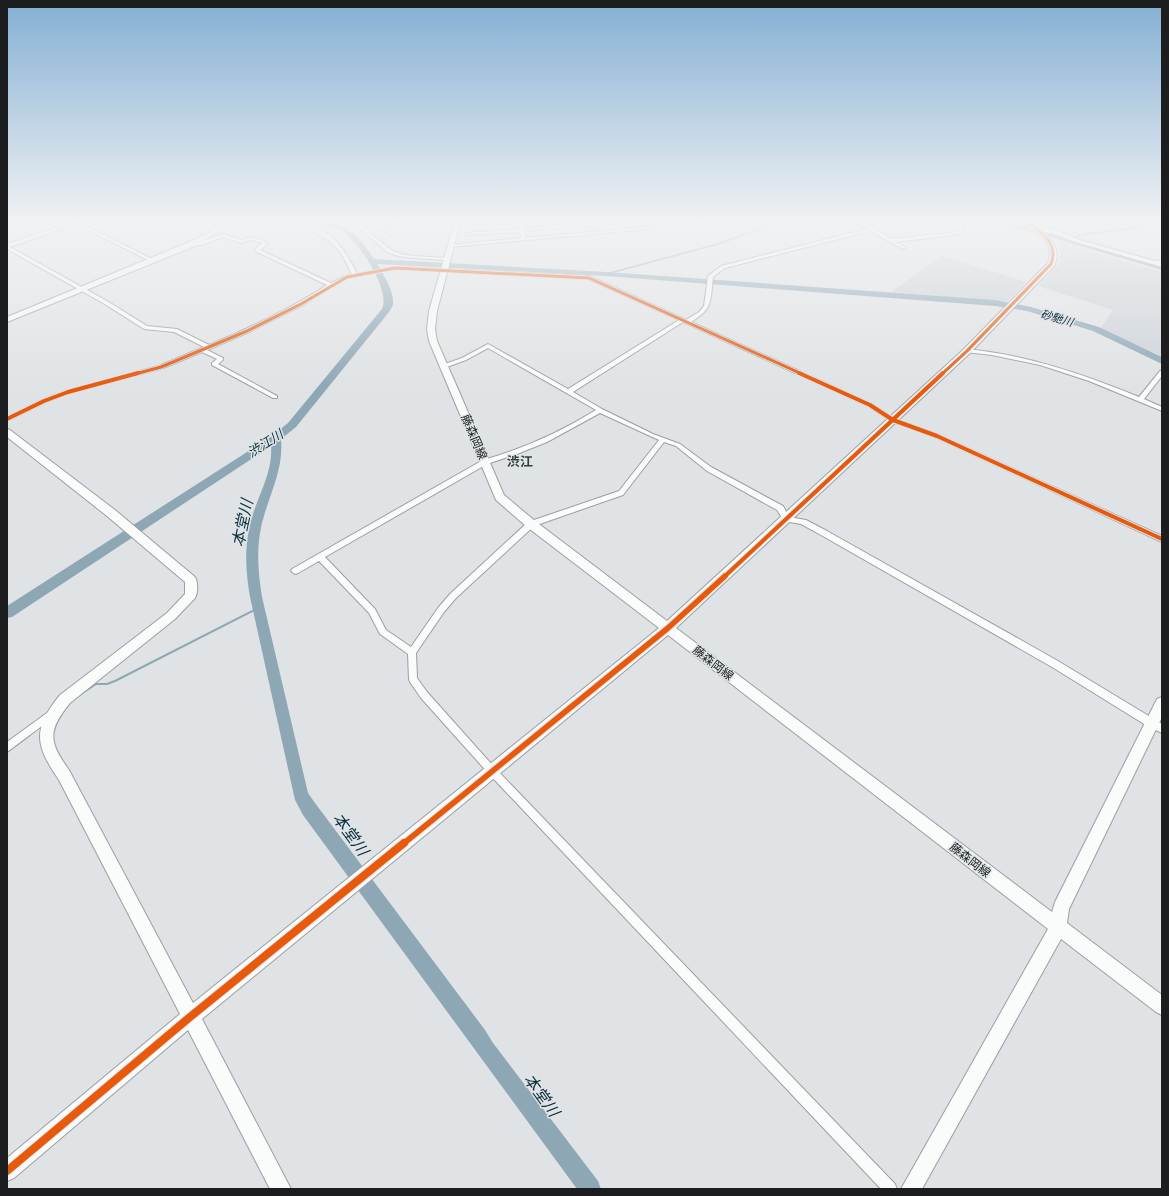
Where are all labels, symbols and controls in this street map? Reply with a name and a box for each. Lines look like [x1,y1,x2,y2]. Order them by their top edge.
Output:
water label: 砂馳川 [1039,307,1076,329]
street label: 藤森岡線 [459,412,491,461]
water label: 渋江川 [244,425,287,460]
district label: 渋江 [507,453,533,469]
water label: 本堂川 [227,495,256,548]
street label: 藤森岡線 [690,642,737,683]
water label: 本堂川 [330,809,374,860]
street label: 藤森岡線 [947,839,994,880]
water label: 本堂川 [521,1070,565,1121]

